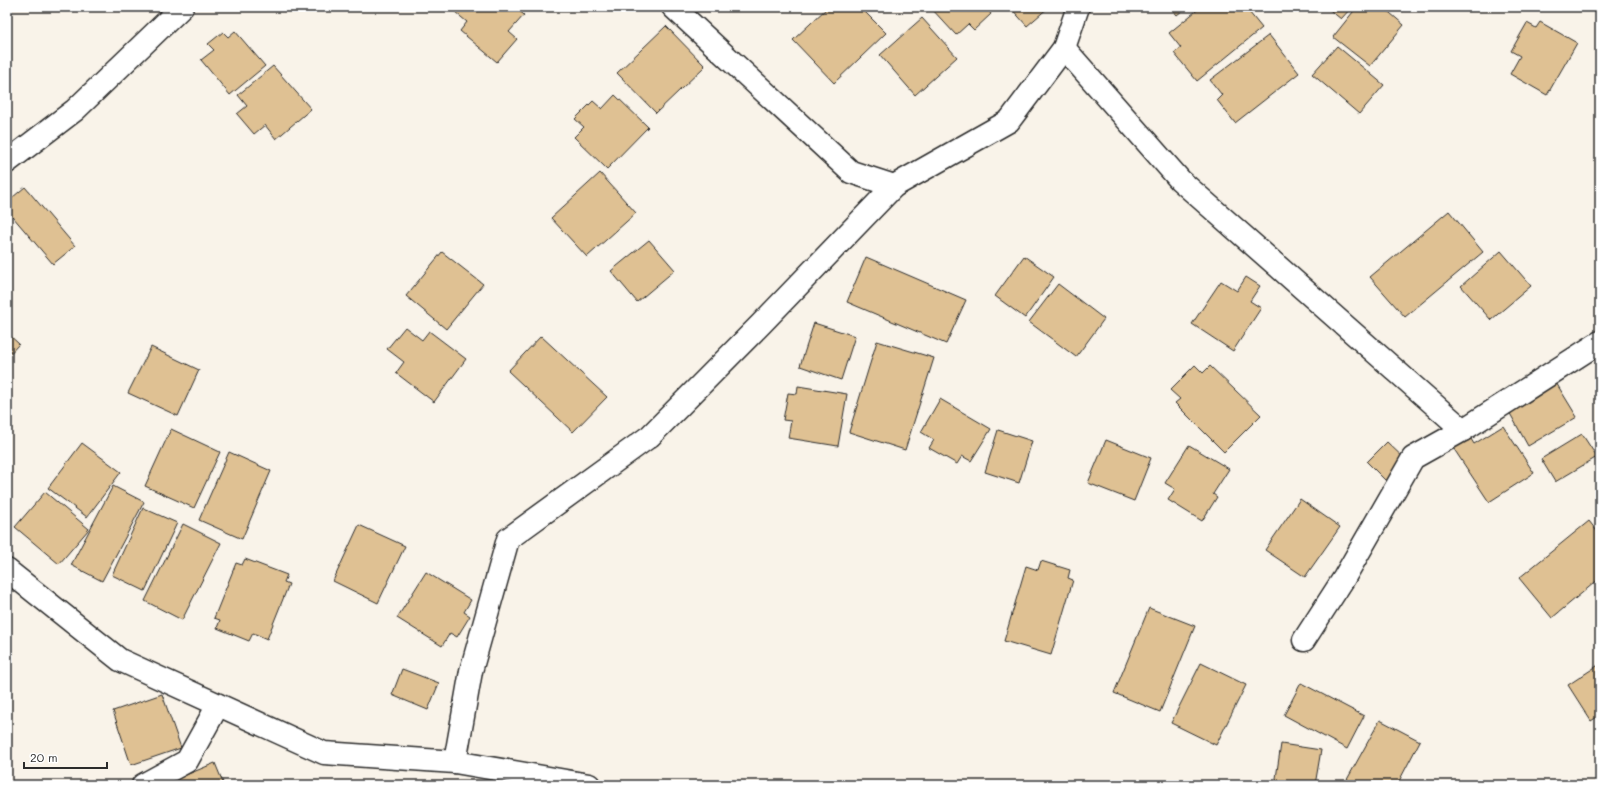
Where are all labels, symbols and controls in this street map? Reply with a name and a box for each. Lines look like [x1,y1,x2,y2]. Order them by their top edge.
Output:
scale bar [24,744,107,770]
text: 20 m [30,749,58,765]

